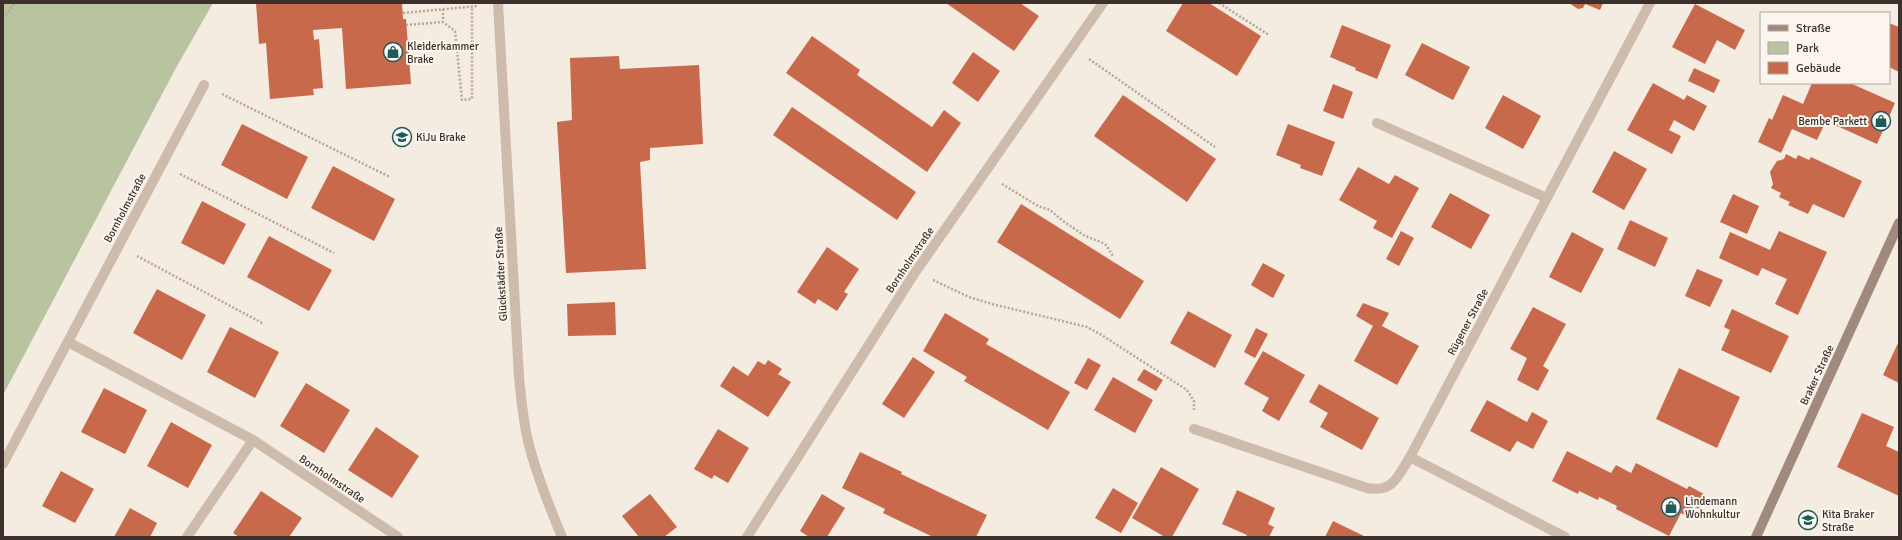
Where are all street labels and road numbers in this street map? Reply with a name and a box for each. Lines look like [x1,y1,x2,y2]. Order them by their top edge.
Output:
street label: Bornholmstraße [101,171,149,245]
street label: Bornholmstraße [883,225,937,295]
street label: Glückstädter Straße [492,226,510,322]
street label: Rügener Straße [1445,286,1491,358]
street label: Braker Straße [1797,343,1837,407]
street label: Bornholmstraße [297,452,367,506]

